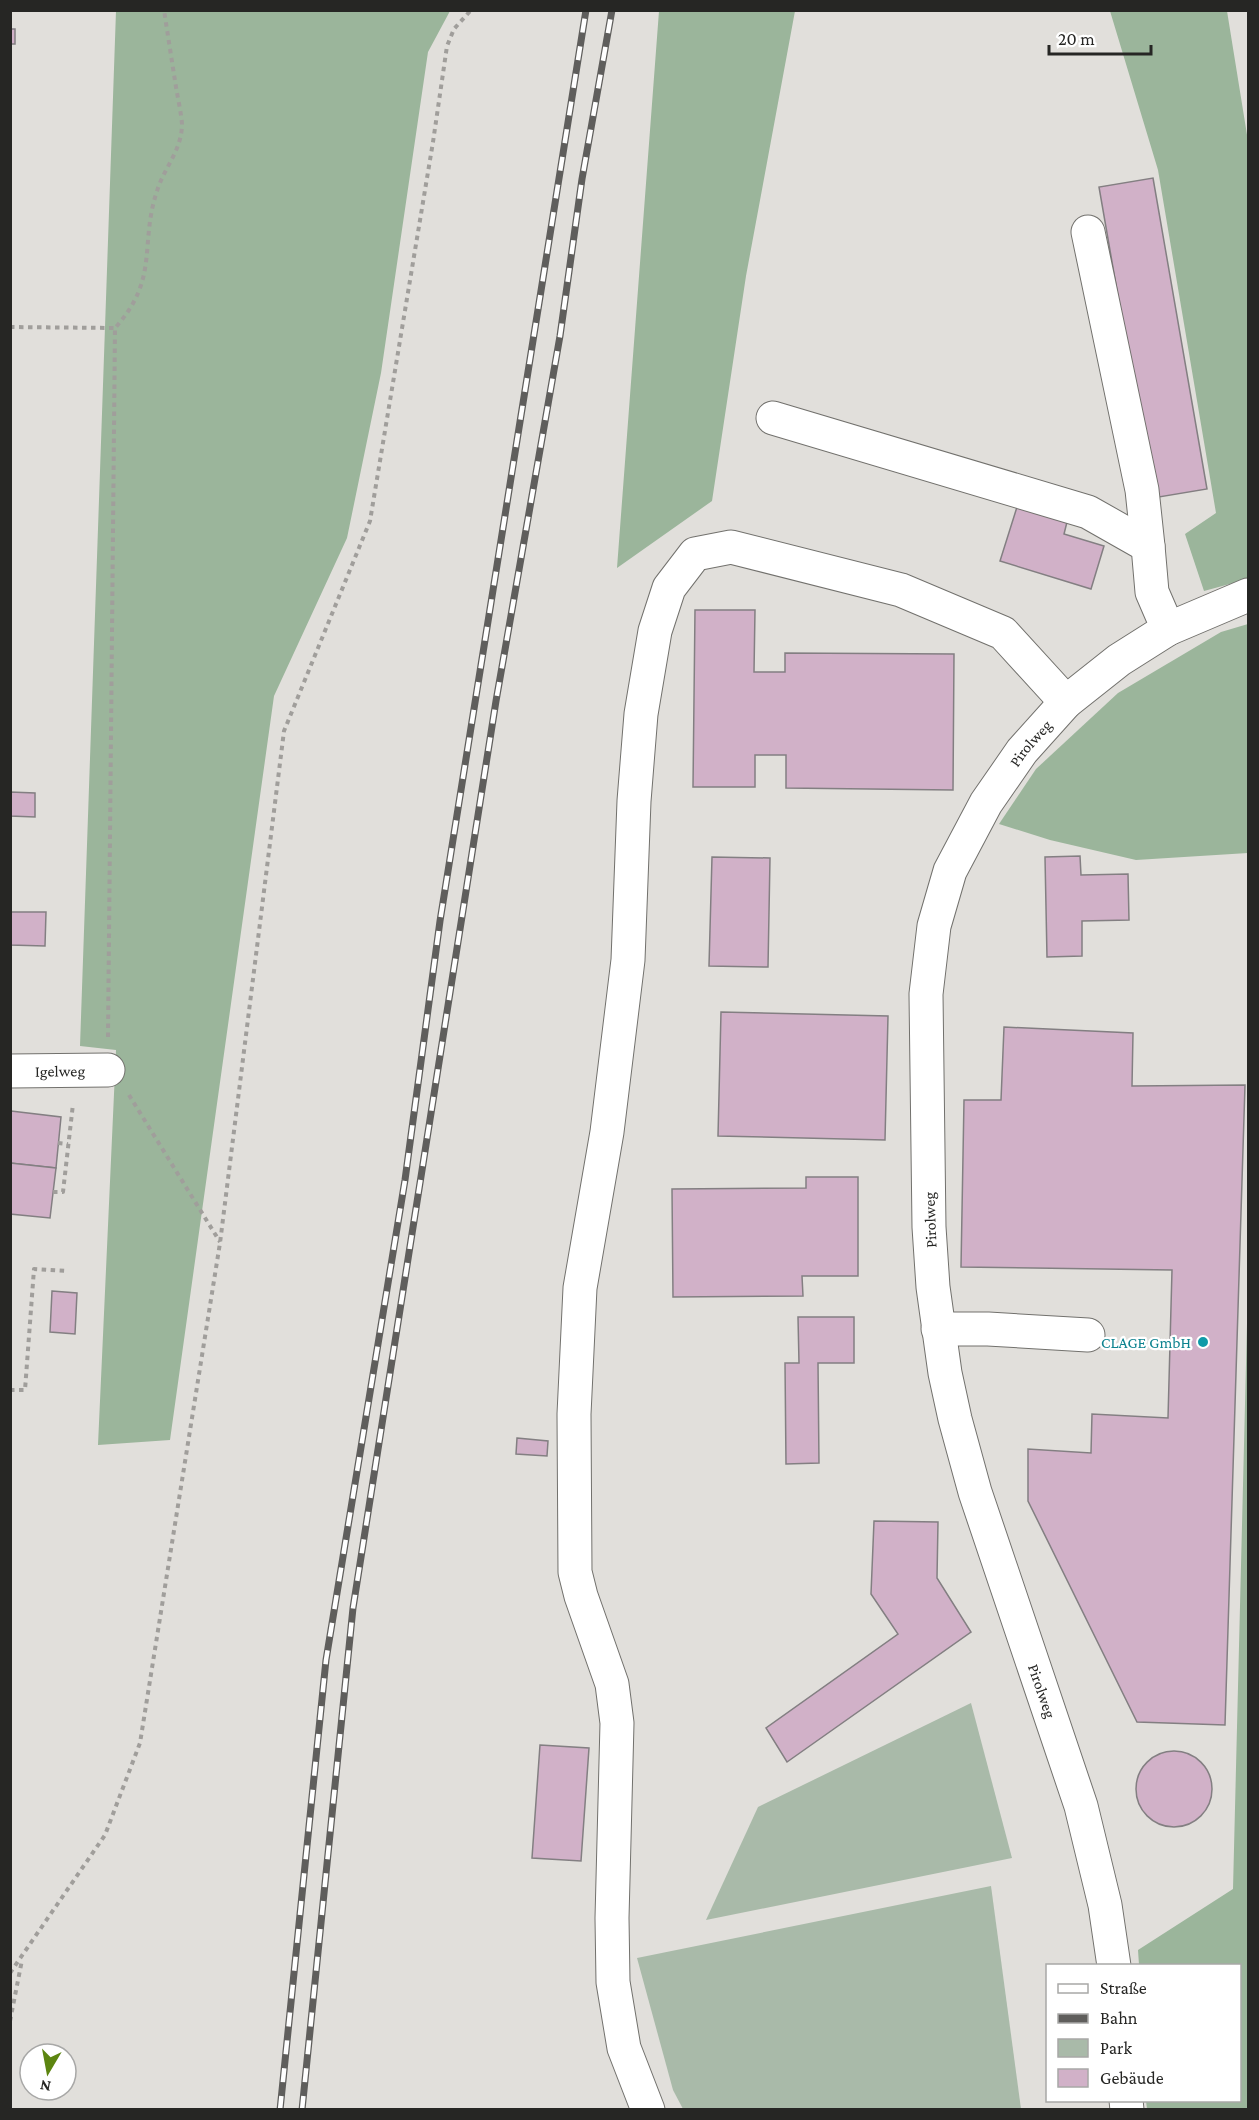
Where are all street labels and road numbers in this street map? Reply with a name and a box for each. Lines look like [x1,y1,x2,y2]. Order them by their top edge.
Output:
street label: Pirolweg [1006,716,1056,770]
street label: Igelweg [35,1062,85,1080]
street label: Pirolweg [921,1191,940,1248]
street label: Pirolweg [1024,1662,1059,1721]

